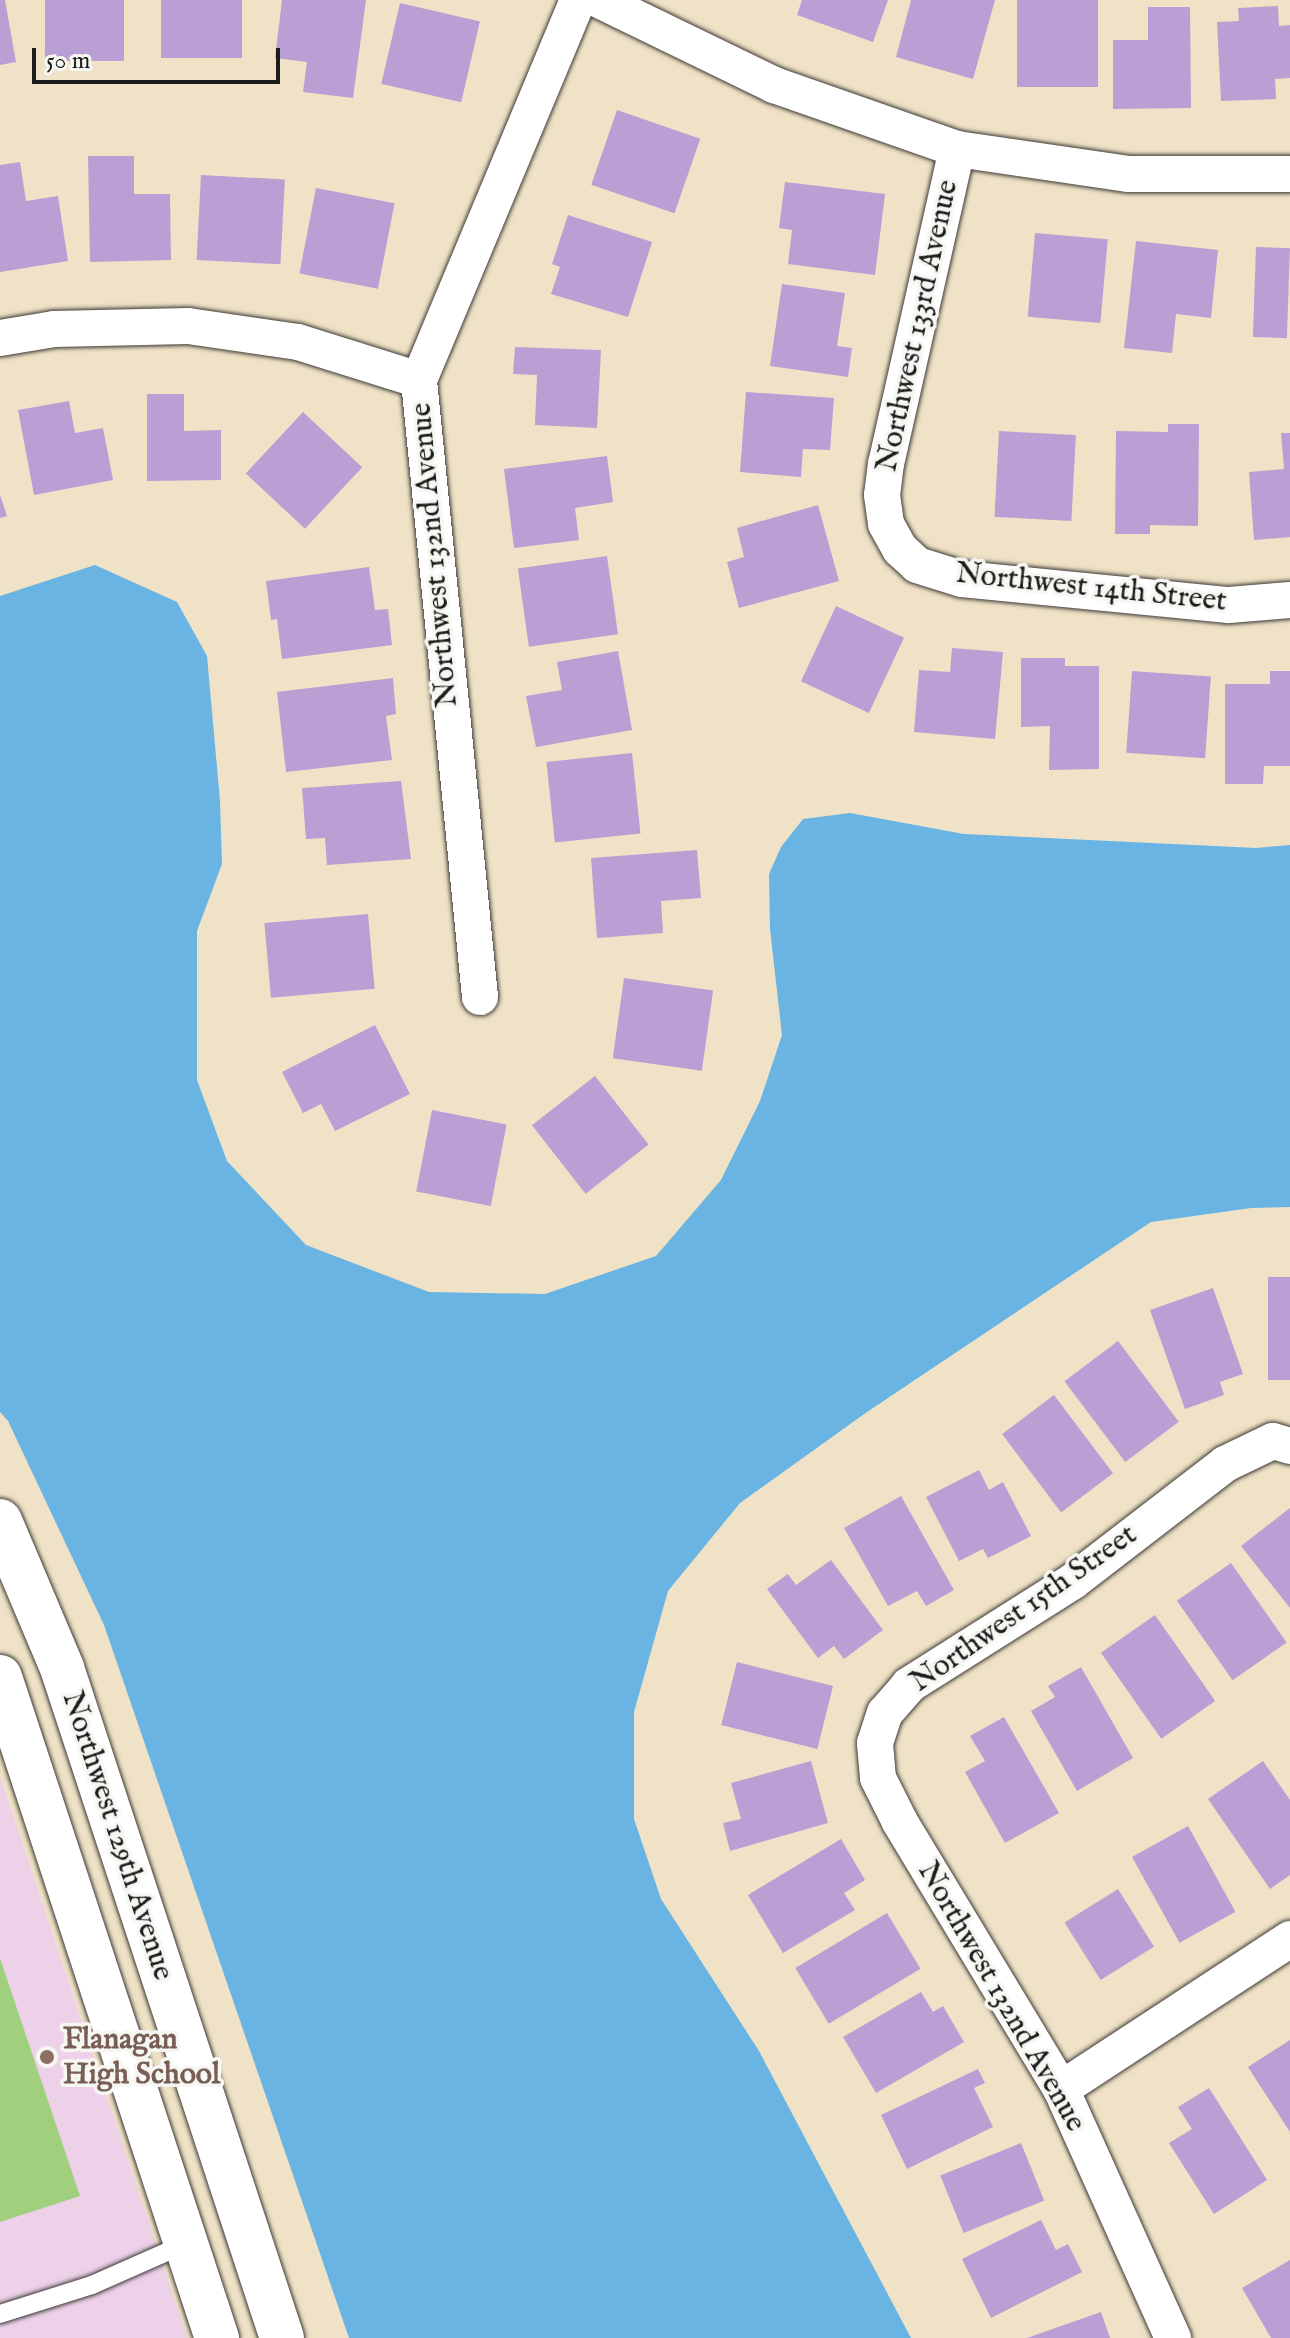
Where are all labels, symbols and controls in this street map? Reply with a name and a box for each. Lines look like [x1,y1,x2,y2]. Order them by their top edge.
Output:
scale bar [36,32,284,82]
text: 50 m [46,46,90,77]
street label: Northwest 133rd Avenue [869,177,967,475]
street label: Northwest 132nd Avenue [404,401,466,709]
street label: Northwest 14th Street [954,556,1228,620]
street label: Northwest 15th Street [904,1517,1144,1701]
street label: Northwest 129th Avenue [53,1687,181,1985]
street label: Northwest 132nd Avenue [909,1856,1093,2138]
place label: Flanagan High School [63,2022,220,2092]
marker: Flanagan High School [38,2048,56,2066]

